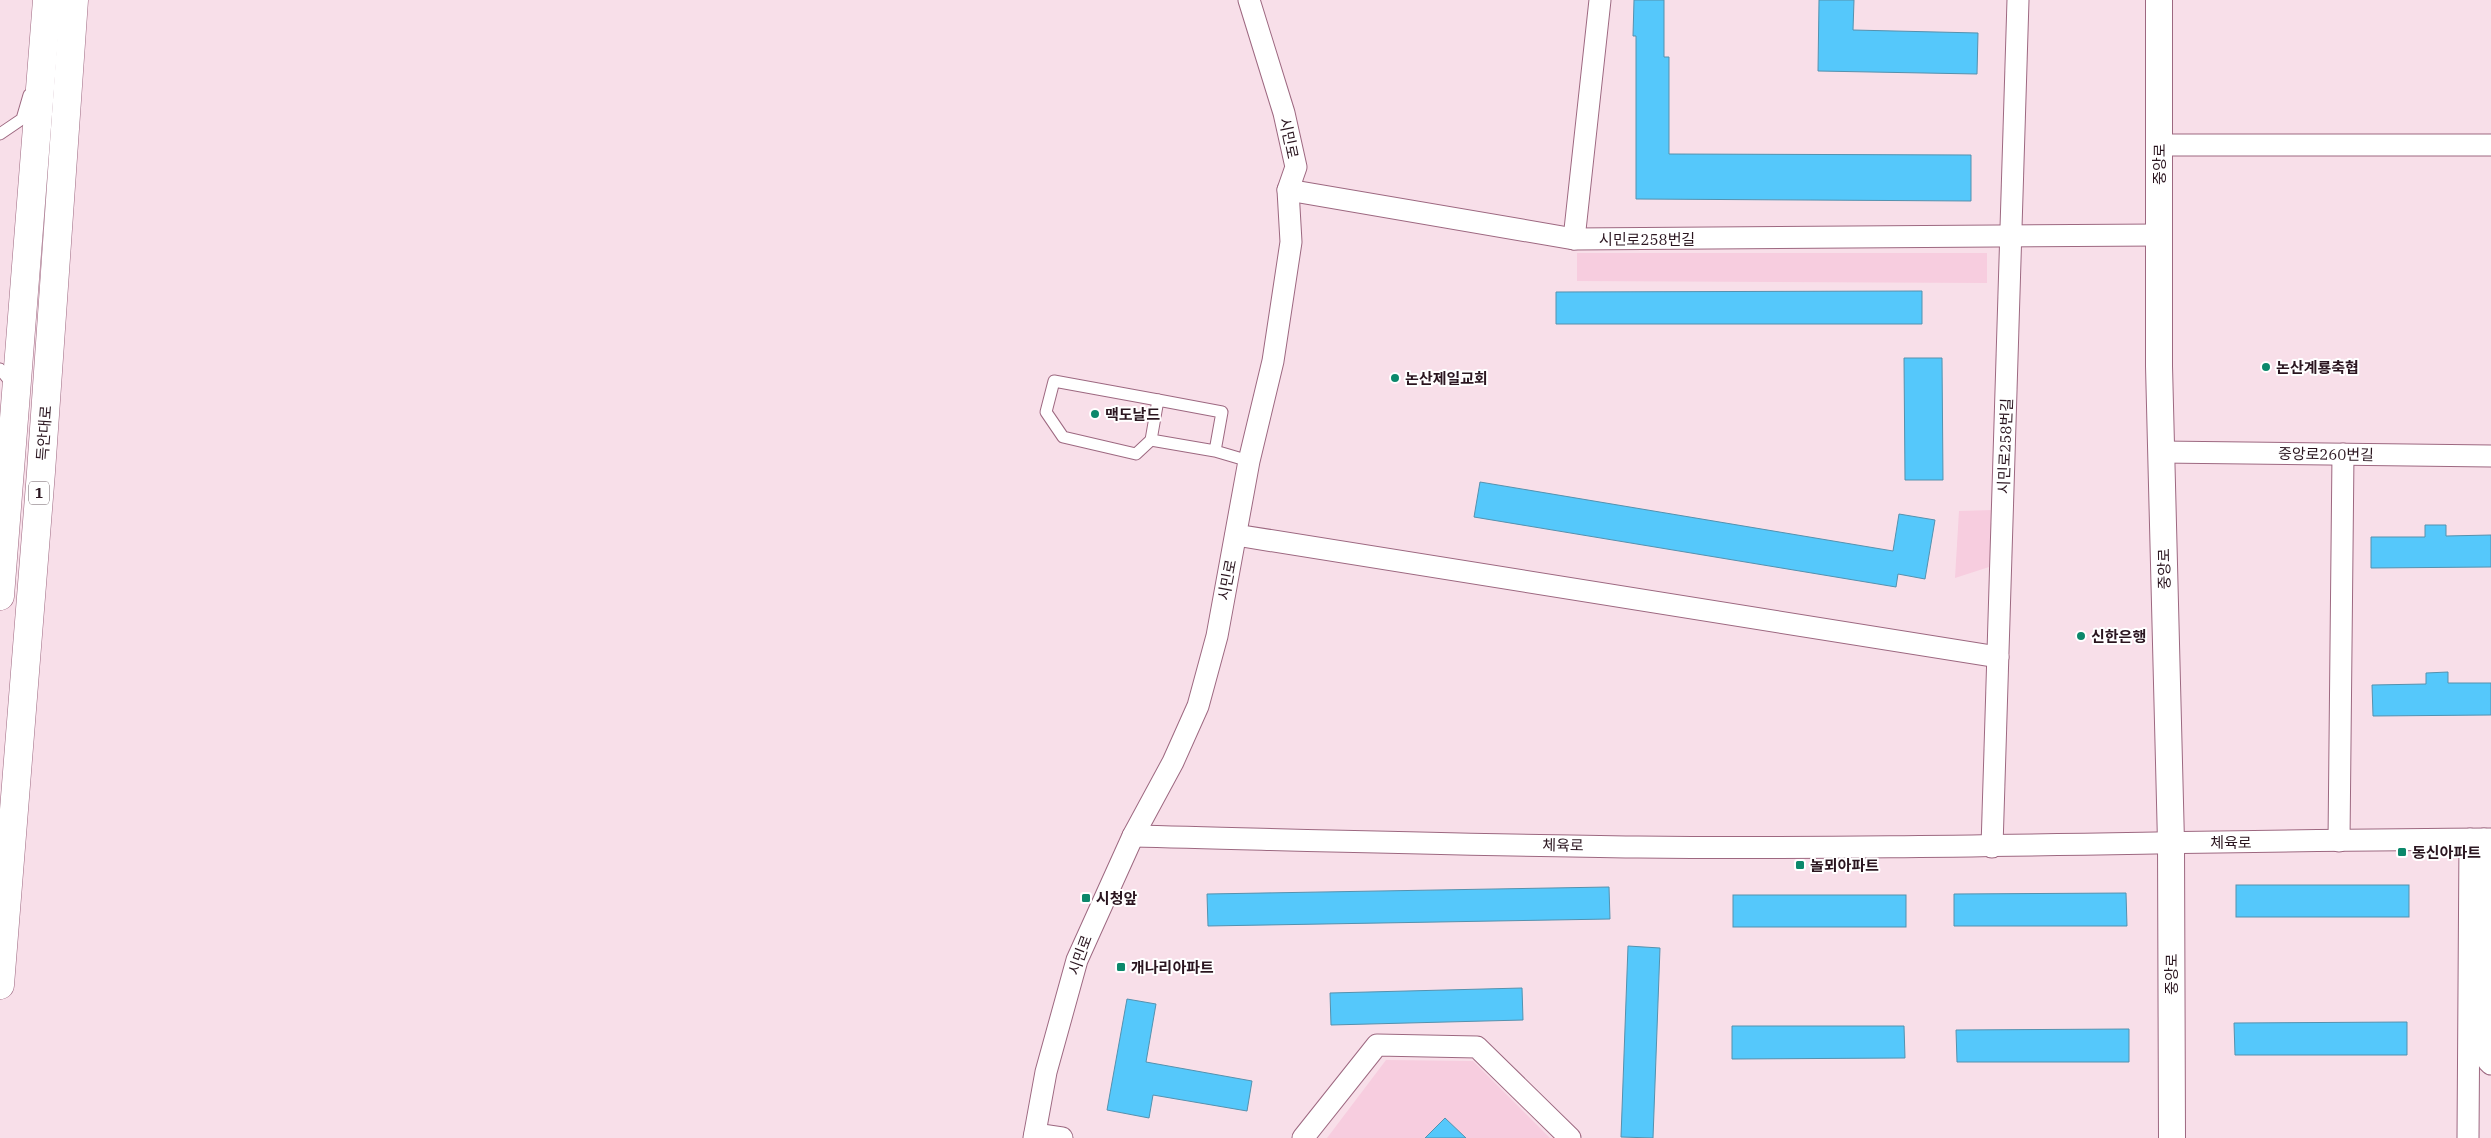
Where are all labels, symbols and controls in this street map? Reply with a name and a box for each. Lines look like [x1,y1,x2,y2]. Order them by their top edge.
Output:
street label: 시민로 [1275,116,1303,160]
street label: 중앙로 [2150,143,2169,185]
street label: 시민로258번길 [1599,230,1695,249]
place label: 논산계룡축협 [2276,358,2359,377]
marker: 논산계룡축협 [2260,361,2272,373]
place label: 논산제일교회 [1405,369,1488,388]
marker: 논산제일교회 [1389,372,1401,384]
street label: 시민로258번길 [1994,398,2016,494]
street label: 득안대로 [33,405,55,461]
place label: 맥도날드 [1105,405,1160,424]
marker: 맥도날드 [1089,408,1101,420]
street label: 중앙로260번길 [2278,444,2374,464]
road number: 1 [29,482,49,504]
street label: 중앙로 [2154,548,2174,590]
street label: 시민로 [1214,558,1240,602]
place label: 신한은행 [2091,627,2146,646]
marker: 신한은행 [2075,630,2087,642]
street label: 체육로 [2210,833,2252,852]
street label: 체육로 [1542,835,1584,855]
place label: 동신아파트 [2412,843,2481,862]
marker: 동신아파트 [2396,846,2408,858]
place label: 놀뫼아파트 [1810,856,1879,875]
marker: 놀뫼아파트 [1794,859,1806,871]
place label: 시청앞 [1096,889,1138,908]
marker: 시청앞 [1080,892,1092,904]
street label: 시민로 [1064,932,1096,978]
street label: 중앙로 [2162,953,2181,995]
place label: 개나리아파트 [1131,958,1214,977]
marker: 개나리아파트 [1115,961,1127,973]

